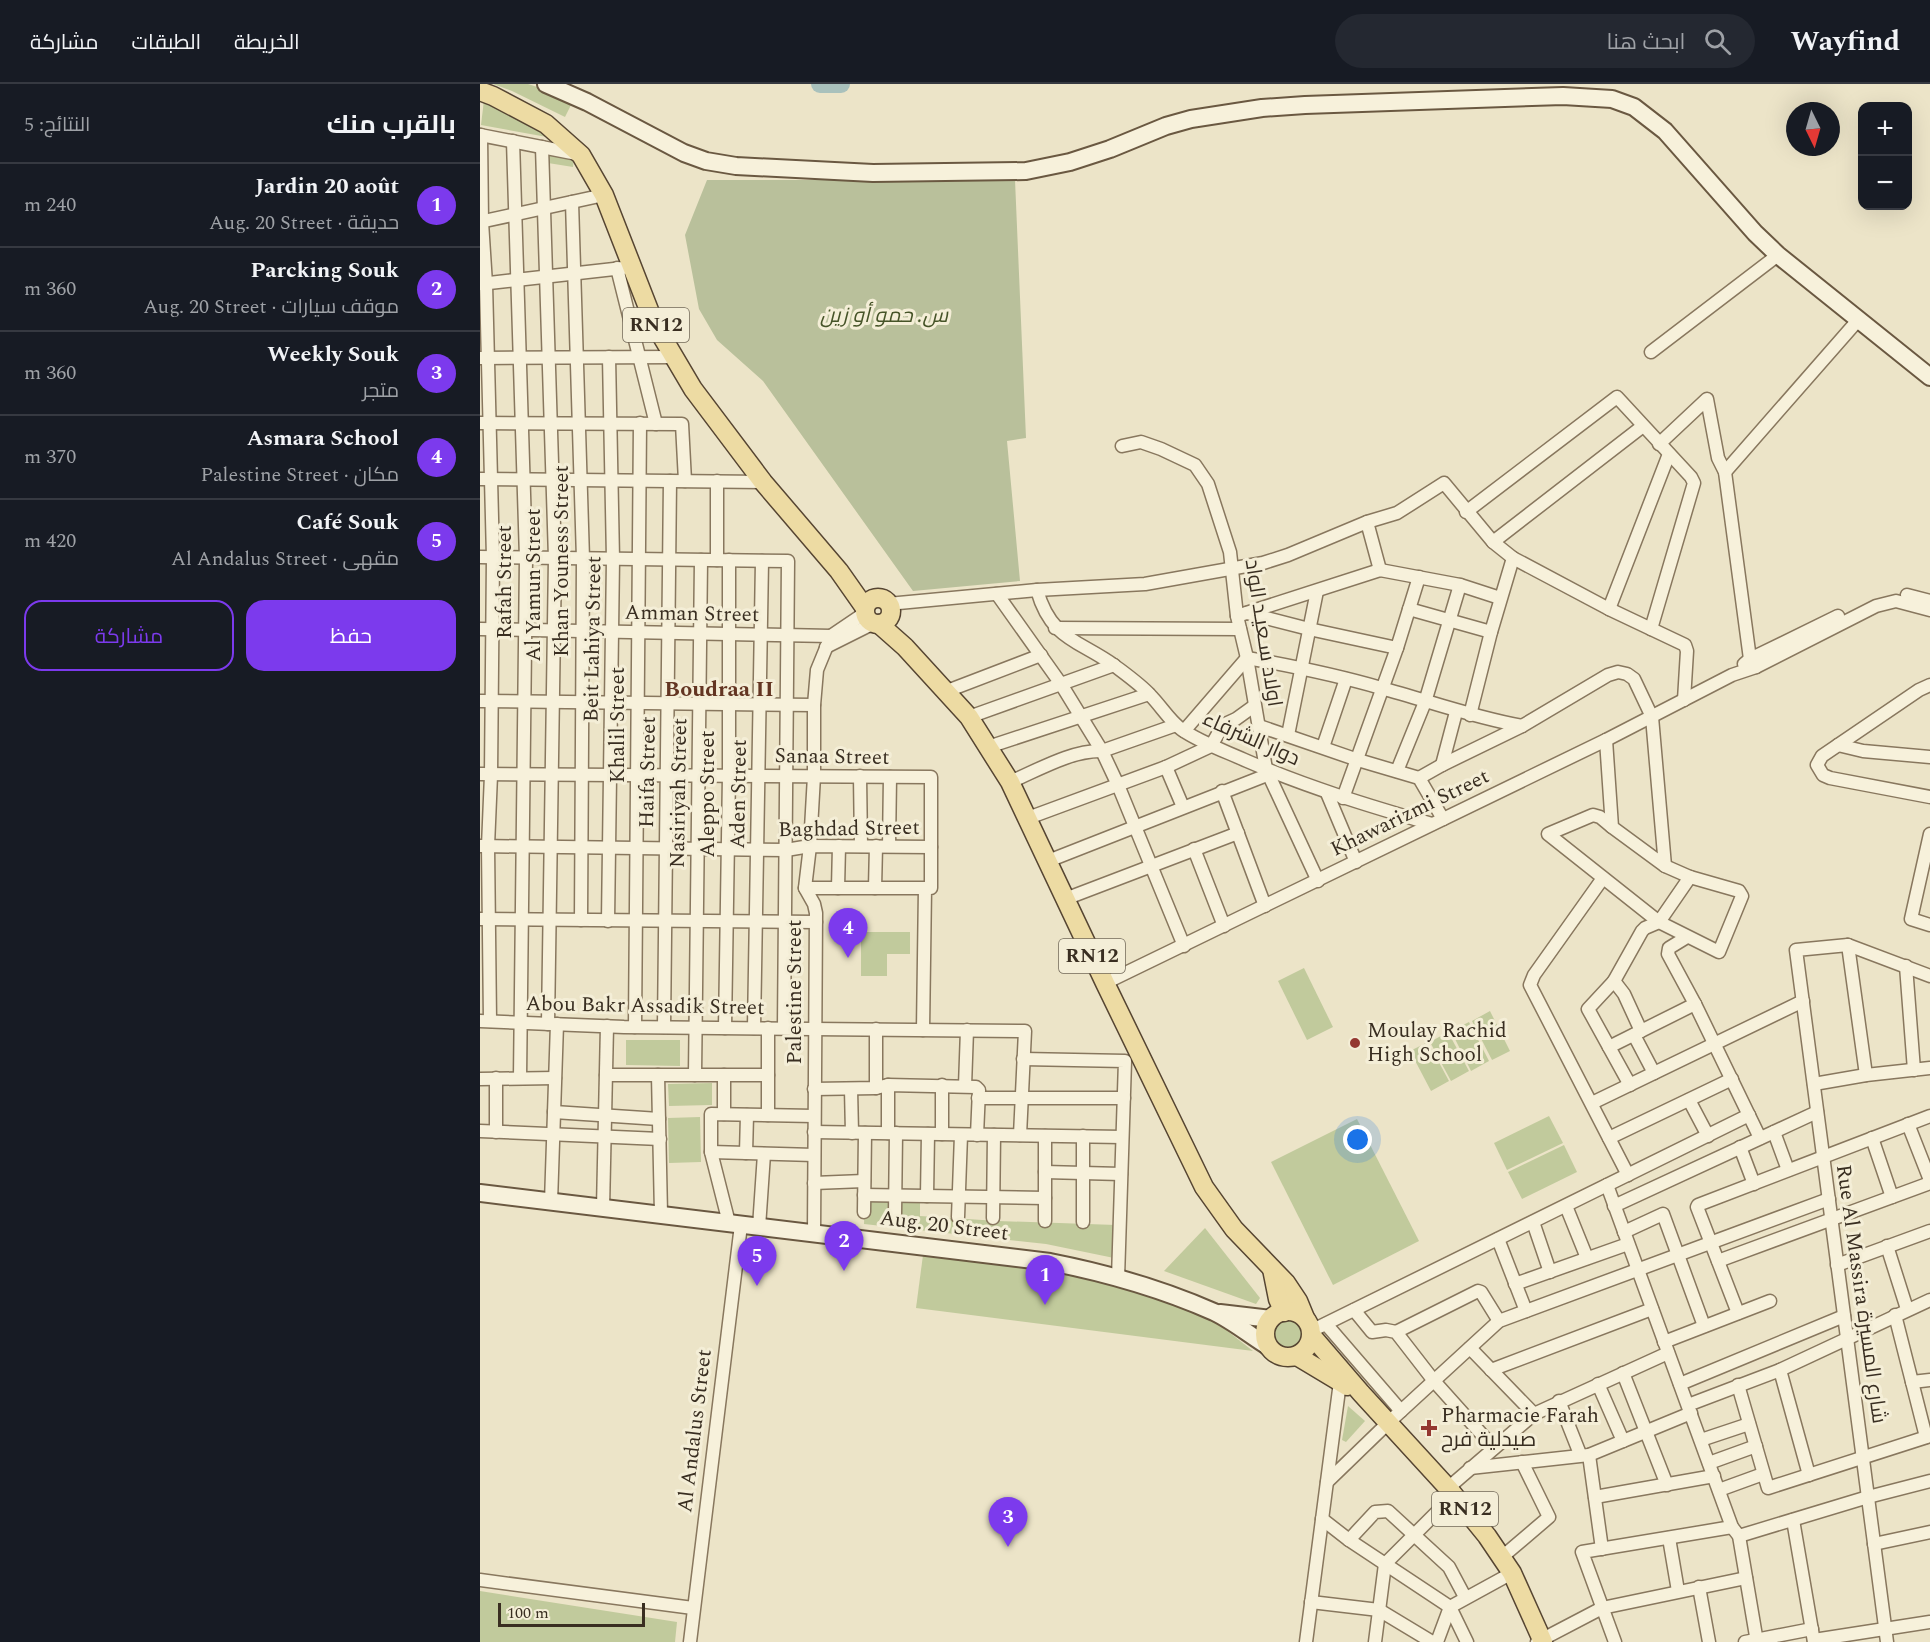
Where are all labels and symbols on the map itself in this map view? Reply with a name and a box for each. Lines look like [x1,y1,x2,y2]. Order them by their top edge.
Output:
north arrow [1786,102,1840,156]
park label: س. حمو أو زين [820,300,949,332]
road number: RN12 [623,308,689,342]
street label: Khan Youness Street [546,465,578,657]
street label: Al Yamun Street [518,508,550,662]
street label: Rafah Street [489,525,521,639]
street label: Beit Lahiya Street [576,556,610,722]
street label: اولاد سـعيـد الواد [1236,557,1290,709]
street label: Amman Street [624,597,760,631]
street label: Khalil Street [602,667,634,783]
district label: Boudraa II [664,673,774,706]
street label: دوار الشرفاء [1197,703,1305,775]
street label: Haifa Street [631,716,665,828]
street label: Nasiriyah Street [662,718,696,868]
street label: Aleppo Street [692,730,724,858]
street label: Aden Street [722,739,756,849]
street label: Sanaa Street [774,740,890,774]
street label: Khawarizmi Street [1325,761,1495,865]
street label: Baghdad Street [778,812,920,846]
pin: 4 [828,908,868,958]
street label: Palestine Street [779,919,811,1065]
road number: RN12 [1059,939,1125,973]
street label: Abou Bakr Assadik Street [525,988,765,1024]
place label: Moulay Rachid High School [1367,1015,1507,1071]
marker: Moulay Rachid High School [1348,1036,1362,1050]
your location [1343,1125,1372,1154]
street label: Rue Al Massira شارع المسيرة [1827,1162,1895,1426]
street label: Aug. 20 Street [878,1202,1010,1250]
pin: 2 [824,1222,864,1271]
pin: 5 [738,1236,776,1286]
pin: 1 [1026,1256,1064,1305]
street label: Al Andalus Street [669,1348,721,1514]
place label: Pharmacie Farah صيدلية فرح [1441,1400,1599,1456]
marker: Pharmacie Farah صيدلية فرح [1422,1421,1436,1435]
road number: RN12 [1432,1492,1498,1526]
pin: 3 [988,1498,1028,1547]
scale bar [498,1600,645,1628]

